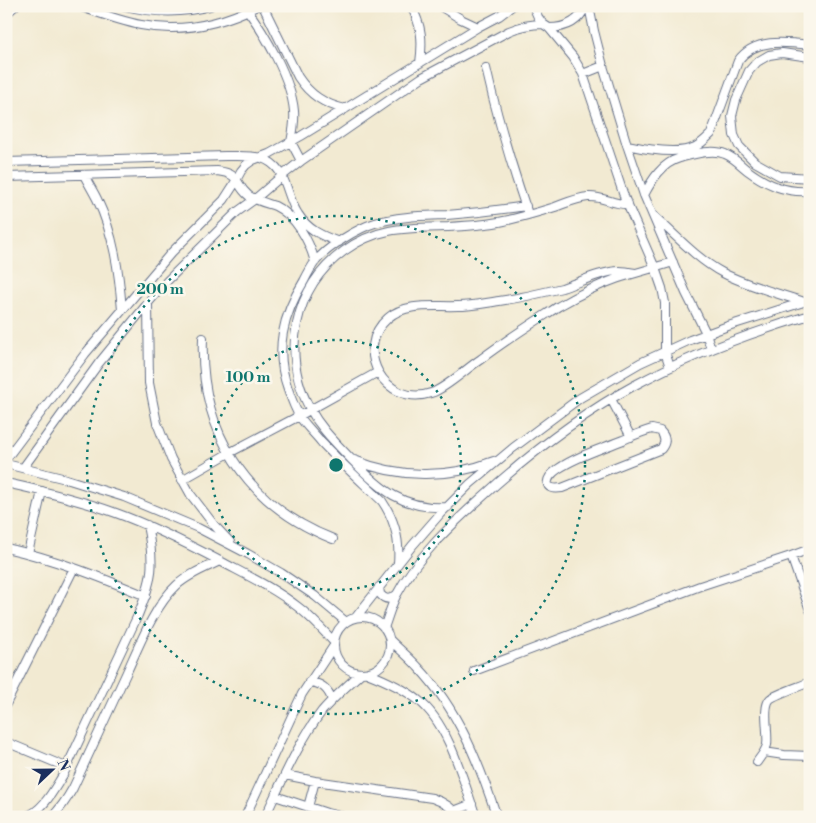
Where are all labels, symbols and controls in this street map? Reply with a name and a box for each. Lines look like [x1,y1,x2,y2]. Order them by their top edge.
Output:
text: 200 m [136,280,184,299]
text: 100 m [226,368,271,387]
centre of rings [327,456,345,474]
north arrow [28,746,78,796]
text: N [53,757,74,774]

